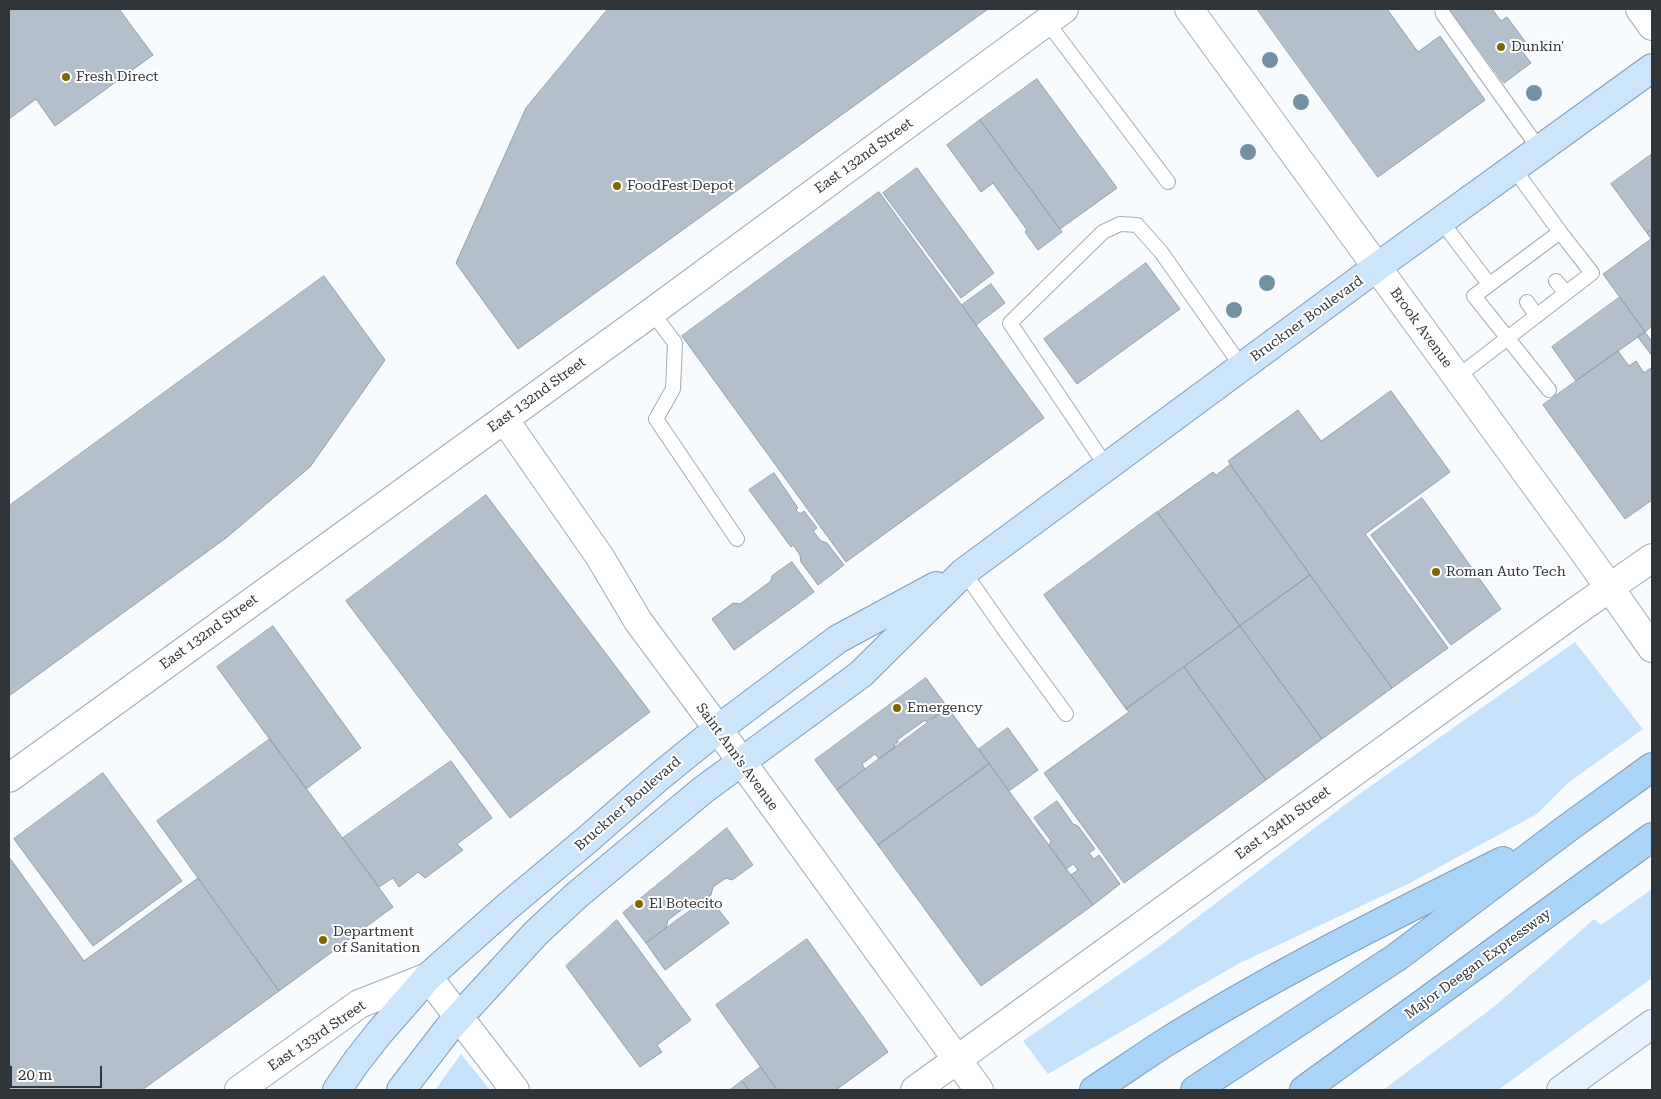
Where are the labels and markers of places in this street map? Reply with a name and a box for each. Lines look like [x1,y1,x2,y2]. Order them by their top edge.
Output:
place label: Dunkin' [1511,39,1564,55]
marker: Dunkin' [1495,41,1507,53]
place label: Fresh Direct [76,69,159,85]
marker: Fresh Direct [60,71,72,83]
place label: FoodFest Depot [627,178,733,194]
marker: FoodFest Depot [611,180,623,192]
place label: Roman Auto Tech [1446,564,1566,580]
marker: Roman Auto Tech [1430,566,1442,578]
place label: Emergency [907,700,982,716]
marker: Emergency [891,702,903,714]
place label: El Botecito [649,896,723,912]
marker: El Botecito [633,898,645,910]
place label: Department of Sanitation [333,924,420,956]
marker: Department of Sanitation [317,934,329,946]

